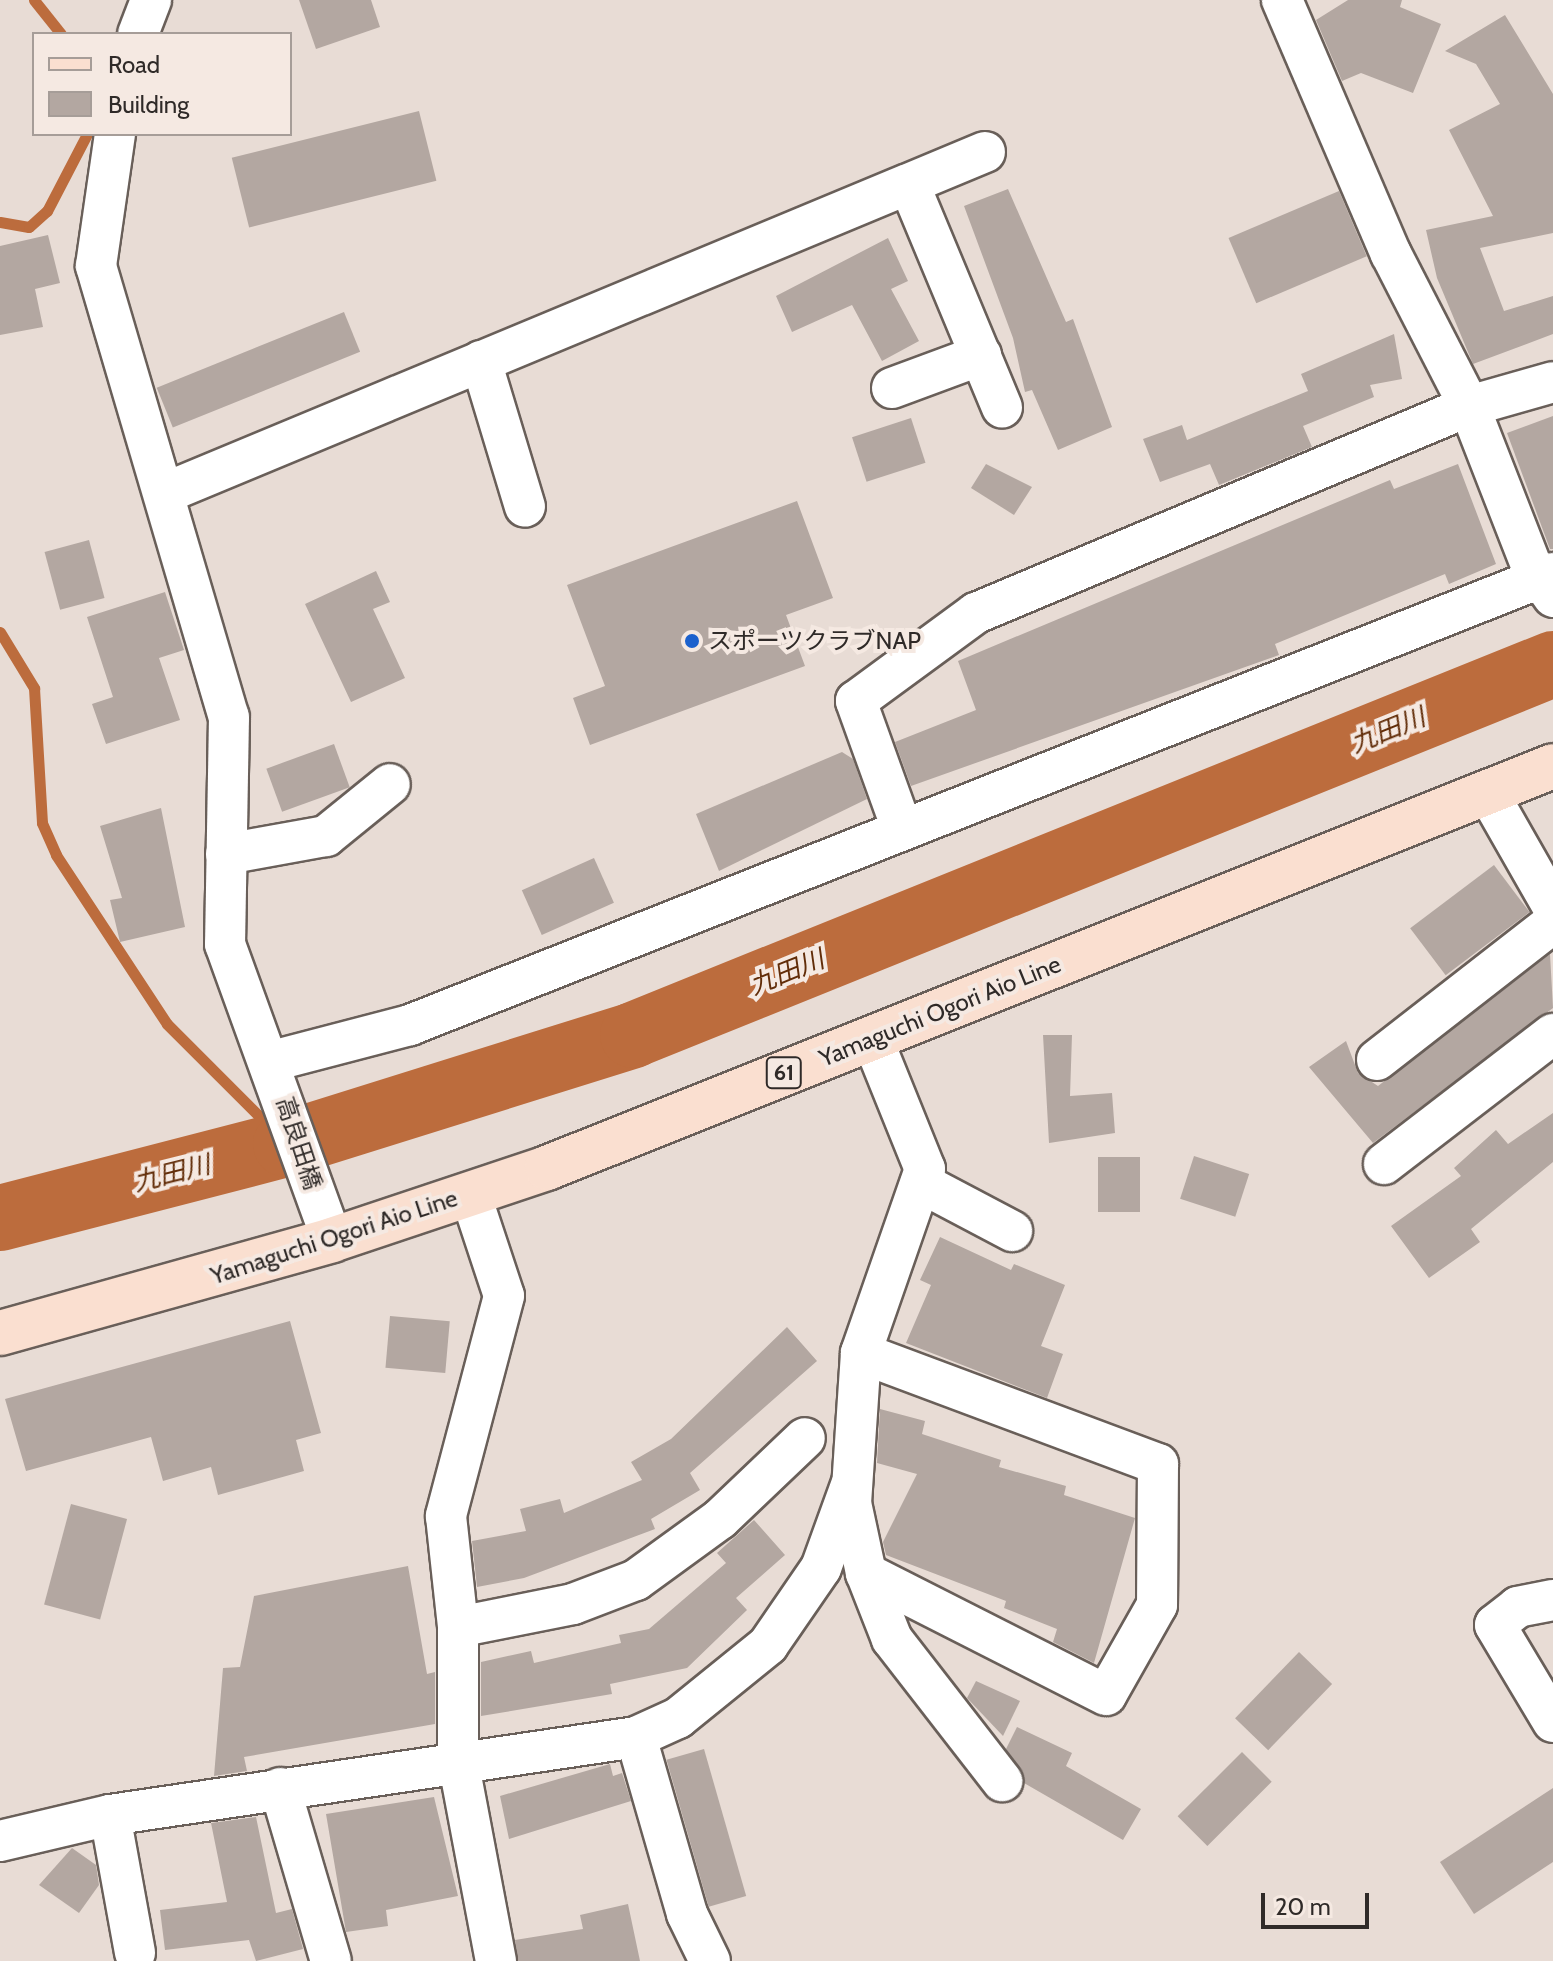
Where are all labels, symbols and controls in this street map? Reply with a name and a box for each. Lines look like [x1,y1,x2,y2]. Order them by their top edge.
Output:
legend [32,32,292,136]
text: Road [108,50,160,79]
text: Building [108,90,189,119]
place label: スポーツクラブNAP [708,627,921,655]
marker: スポーツクラブNAP [683,632,701,650]
water label: 九田川 [1346,702,1430,760]
water label: 九田川 [745,944,829,1002]
street label: Yamaguchi Ogori Aio Line [815,949,1065,1073]
road number: 61 [764,1055,804,1091]
street label: 高良田橋 [270,1093,328,1193]
water label: 九田川 [130,1149,214,1199]
street label: Yamaguchi Ogori Aio Line [207,1183,461,1291]
scale bar [1265,1877,1373,1927]
text: 20 m [1275,1892,1331,1921]

